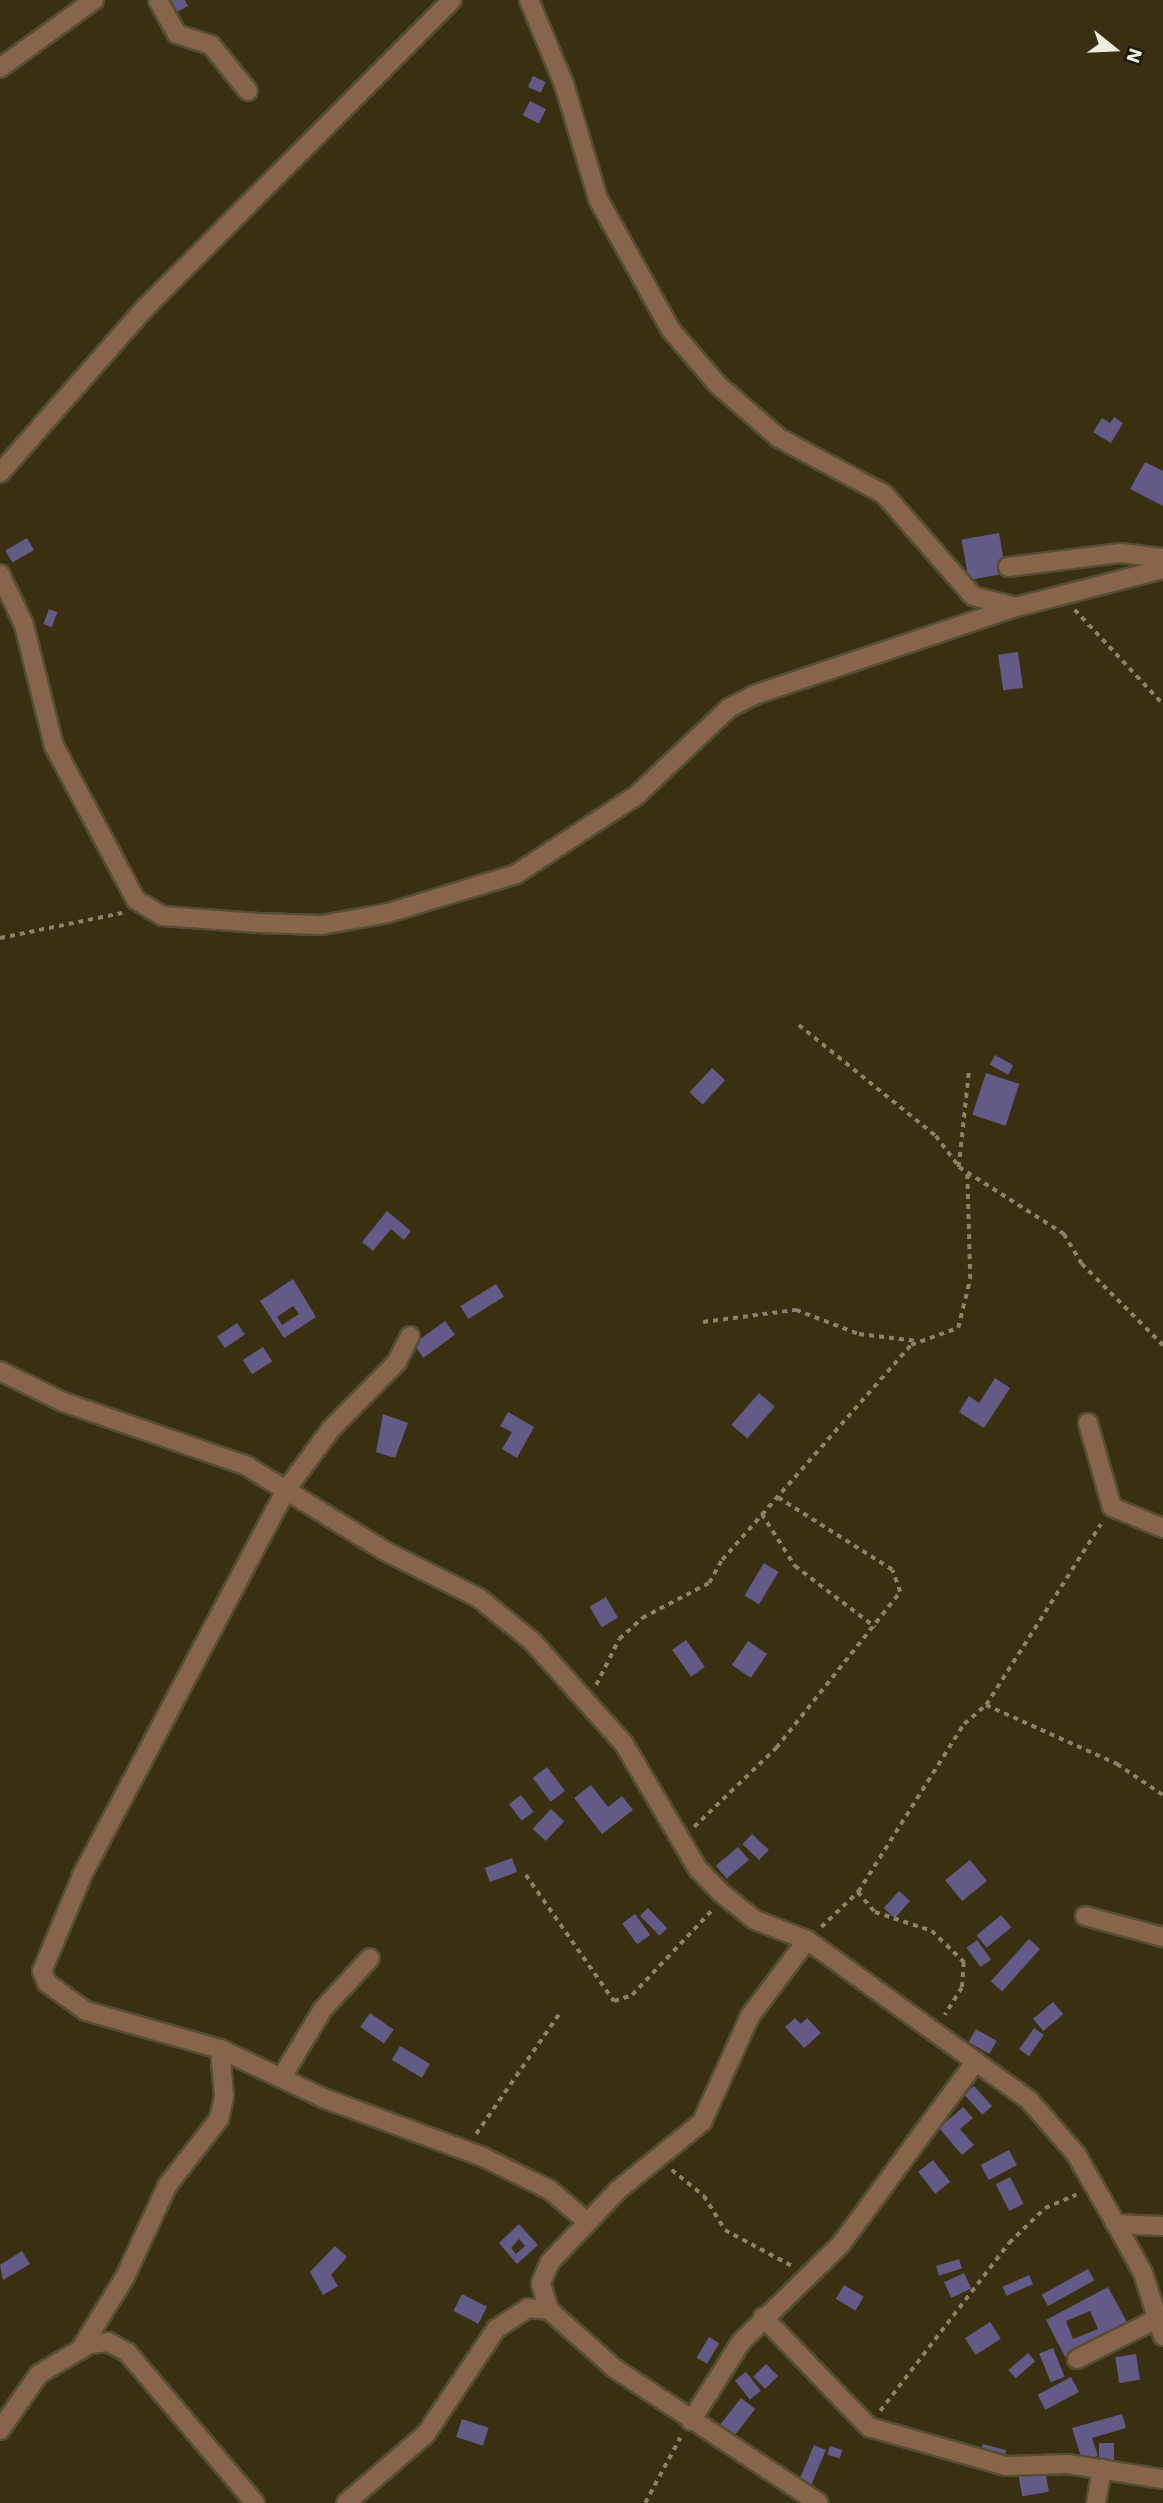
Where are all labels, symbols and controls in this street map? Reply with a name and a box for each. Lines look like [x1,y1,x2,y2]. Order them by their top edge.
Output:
north arrow [1079,14,1149,84]
text: N [1121,45,1148,66]

